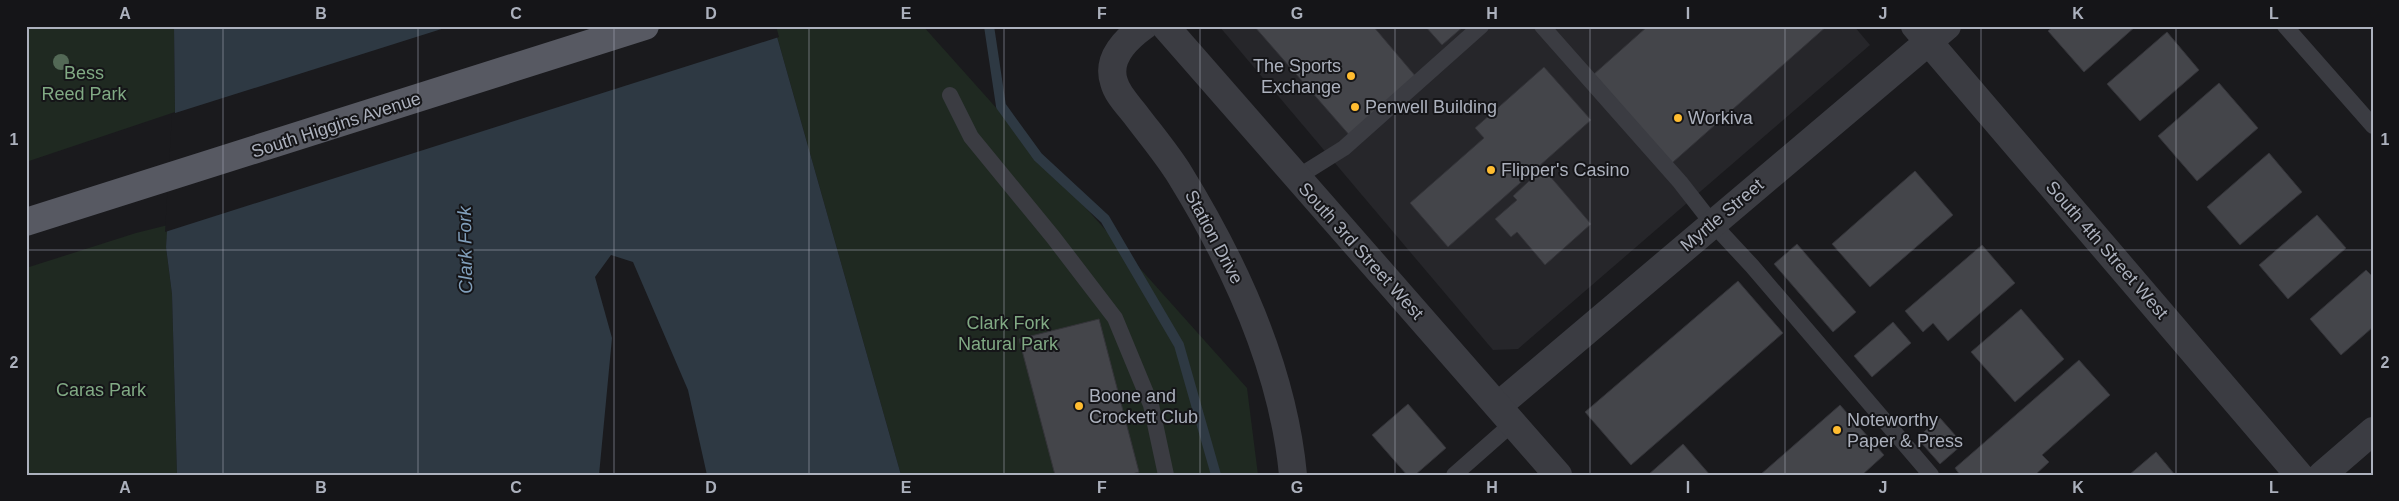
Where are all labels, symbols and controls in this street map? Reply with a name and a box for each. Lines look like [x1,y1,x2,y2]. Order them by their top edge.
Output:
text: A [119,5,131,22]
text: B [315,5,327,22]
text: C [510,5,522,22]
text: D [705,5,717,22]
text: E [901,5,912,22]
text: F [1097,5,1107,22]
text: G [1291,5,1303,22]
text: H [1486,5,1498,22]
text: I [1686,5,1690,22]
text: J [1879,5,1887,22]
text: K [2072,5,2084,22]
text: L [2269,5,2279,22]
place label: The Sports Exchange [1253,56,1341,97]
park label: Bess Reed Park [41,63,128,104]
marker: The Sports Exchange [1345,70,1357,82]
street label: South Higgins Avenue [249,88,423,162]
place label: Penwell Building [1365,97,1497,117]
marker: Penwell Building [1349,101,1361,113]
place label: Workiva [1688,108,1754,128]
marker: Workiva [1672,112,1684,124]
text: 1 [10,131,19,148]
text: 1 [2381,131,2390,148]
place label: Flipper's Casino [1501,160,1630,180]
marker: Flipper's Casino [1485,164,1497,176]
street label: Myrtle Street [1676,175,1768,255]
street label: South 4th Street West [2042,177,2172,323]
street label: South 3rd Street West [1294,179,1428,323]
street label: Station Drive [1181,187,1247,287]
water label: Clark Fork [454,205,476,294]
park label: Clark Fork Natural Park [958,313,1059,354]
text: 2 [10,354,19,371]
text: 2 [2381,354,2390,371]
park label: Caras Park [56,380,147,400]
place label: Boone and Crockett Club [1089,386,1198,427]
marker: Boone and Crockett Club [1073,400,1085,412]
place label: Noteworthy Paper & Press [1847,410,1963,451]
marker: Noteworthy Paper & Press [1831,424,1843,436]
text: A [119,479,131,496]
text: B [315,479,327,496]
text: C [510,479,522,496]
text: D [705,479,717,496]
text: E [901,479,912,496]
text: F [1097,479,1107,496]
text: G [1291,479,1303,496]
text: H [1486,479,1498,496]
text: I [1686,479,1690,496]
text: J [1879,479,1887,496]
text: K [2072,479,2084,496]
text: L [2269,479,2279,496]

